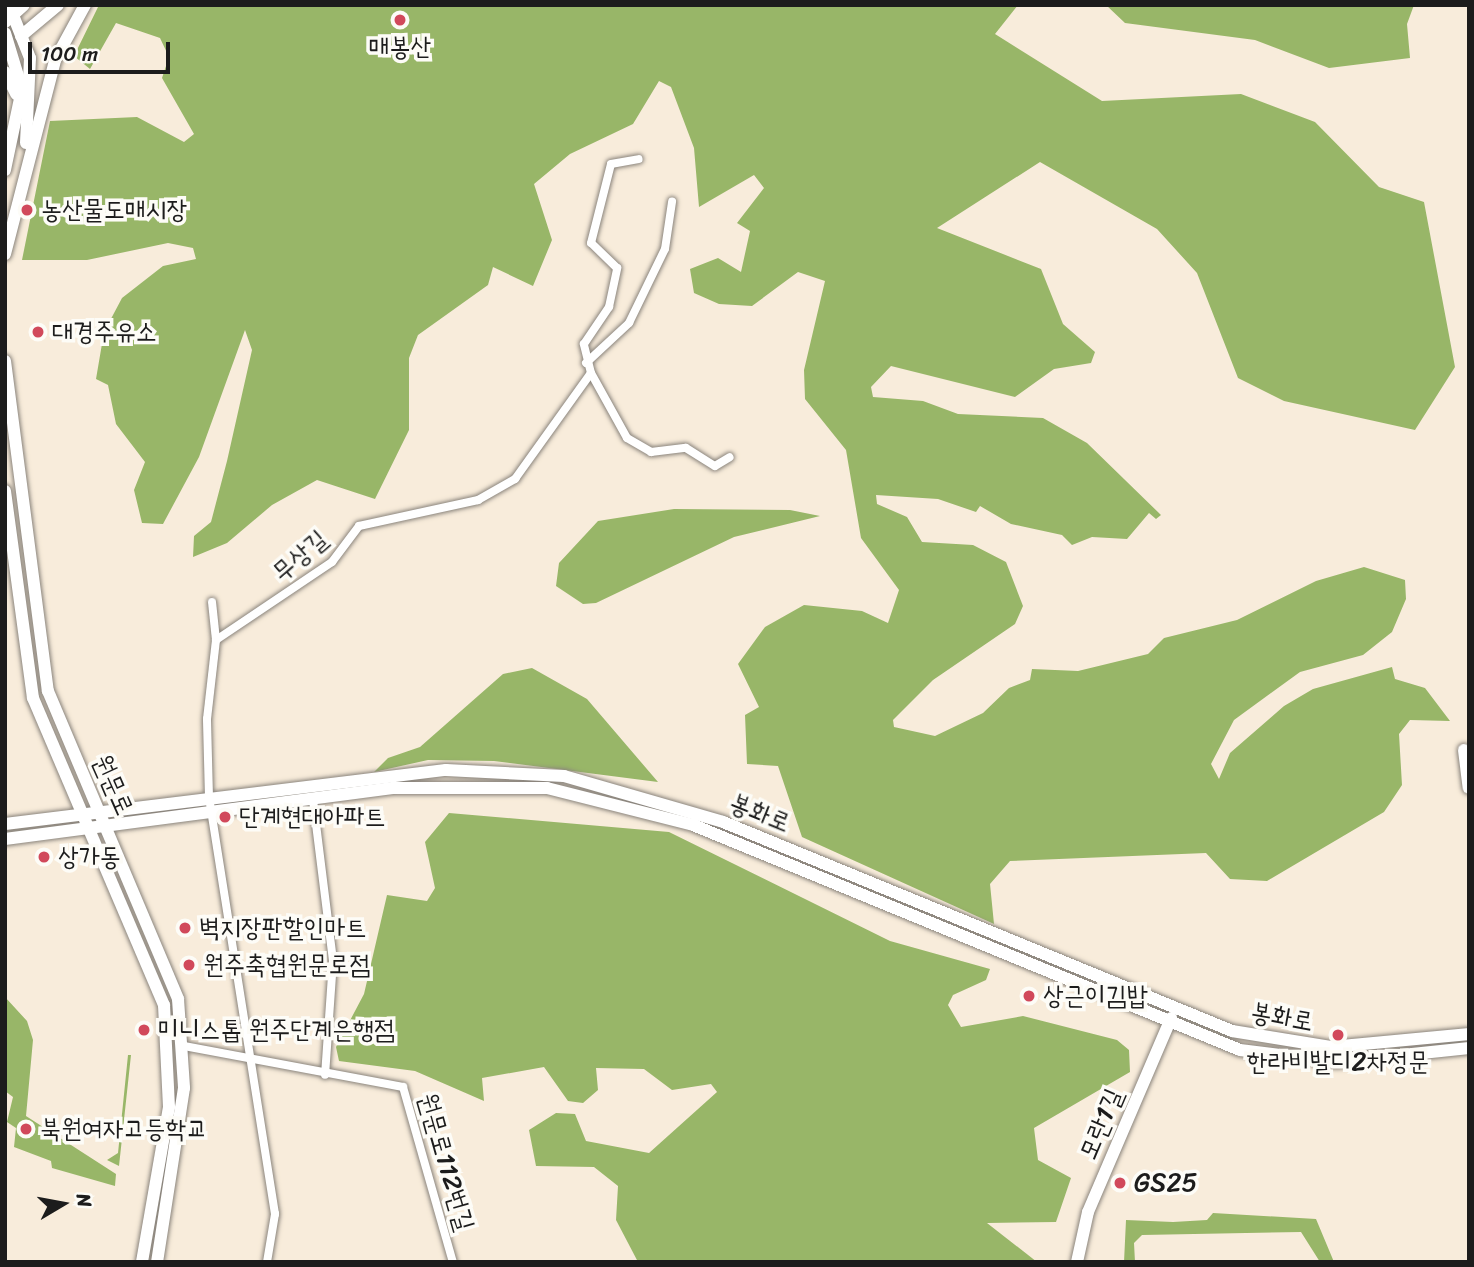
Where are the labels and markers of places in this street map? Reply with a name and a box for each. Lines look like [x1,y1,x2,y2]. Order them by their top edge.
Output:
marker: 매봉산 [392,12,408,28]
place label: 매봉산 [369,31,431,63]
place label: 농산물도매시장 [41,194,187,226]
marker: 농산물도매시장 [19,202,35,218]
place label: 대경주유소 [52,316,157,348]
marker: 대경주유소 [30,324,46,340]
place label: 단계현대아파트 [239,801,385,833]
marker: 단계현대아파트 [217,809,233,825]
place label: 상가동 [58,841,121,873]
marker: 상가동 [36,849,52,865]
place label: 벽지장판할인마트 [199,912,366,944]
marker: 벽지장판할인마트 [177,920,193,936]
place label: 원주축협원문로점 [203,949,370,981]
marker: 원주축협원문로점 [181,957,197,973]
place label: 상근이김밥 [1043,980,1148,1012]
marker: 상근이김밥 [1021,988,1037,1004]
place label: 미니스톱 원주단계은행점 [158,1014,395,1046]
marker: 미니스톱 원주단계은행점 [136,1022,152,1038]
marker: 한라비발디2차정문 [1330,1027,1346,1043]
place label: 한라비발디2차정문 [1247,1046,1429,1078]
place label: 북원여자고등학교 [40,1113,207,1145]
marker: 북원여자고등학교 [18,1121,34,1137]
place label: GS25 [1134,1167,1197,1199]
marker: GS25 [1112,1175,1128,1191]

